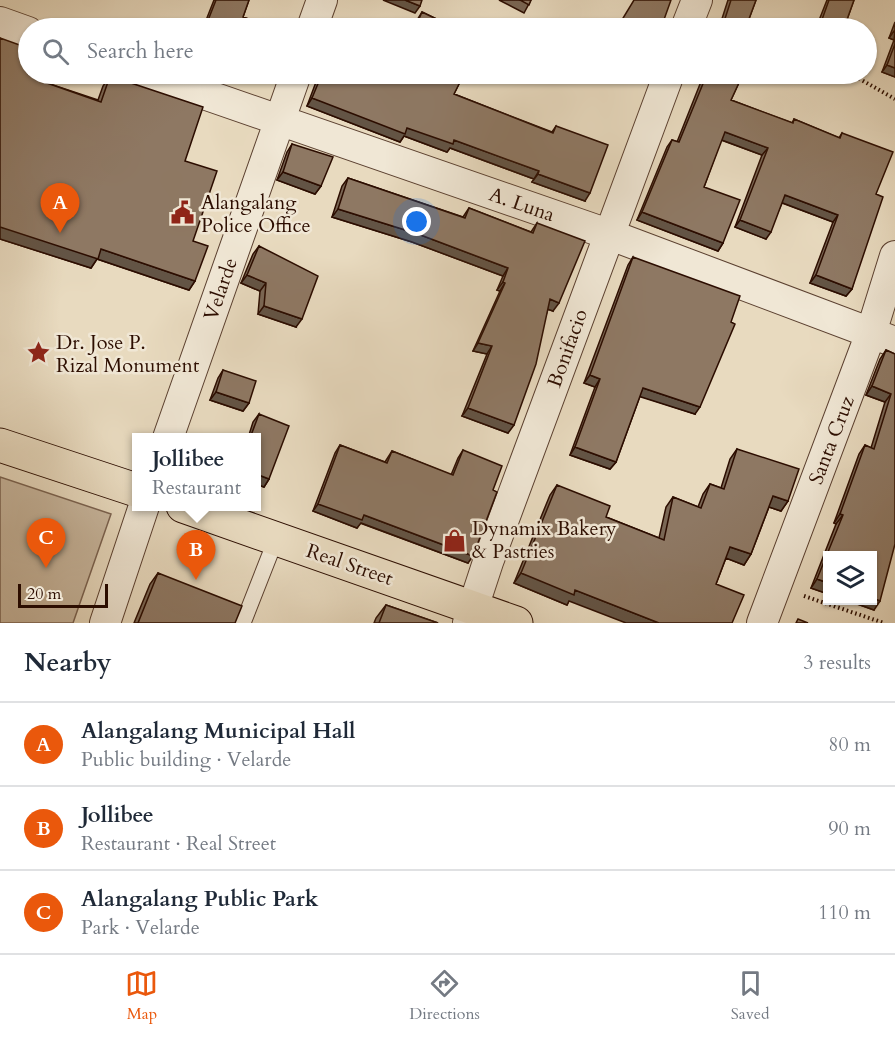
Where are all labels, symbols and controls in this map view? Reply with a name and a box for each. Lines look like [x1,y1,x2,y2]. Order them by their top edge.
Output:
search box [18,18,877,84]
icon: search [39,35,72,68]
text: Search here [87,36,194,66]
street label: A. Luna [485,181,559,228]
pin: A [40,184,80,233]
place label: Alangalang Police Office [201,189,311,239]
public building icon: Alangalang Police Office [170,200,196,226]
your location [402,207,431,236]
street label: Velarde [197,254,244,324]
street label: Bonifacio [541,305,594,391]
place label: Dr. Jose P. Rizal Monument [56,329,200,379]
place icon: Dr. Jose P. Rizal Monument [25,340,51,366]
street label: Santa Cruz [802,392,861,488]
popup [132,433,261,511]
text: Jollibee [152,444,224,474]
text: Restaurant [152,474,241,501]
place label: Dynamix Bakery & Pastries [472,515,617,565]
pin: C [26,518,66,568]
shop icon: Dynamix Bakery & Pastries [441,527,467,553]
pin: B [176,530,216,580]
street label: Real Street [303,537,397,592]
map controls [823,551,877,605]
button: layers [823,551,877,605]
scale bar [18,581,108,608]
text: 20 m [27,583,61,605]
text: Nearby [24,645,112,680]
text: 3 results [803,649,871,676]
text: Alangalang Municipal Hall [81,716,356,746]
text: A [36,731,51,758]
text: 80 m [828,731,871,758]
text: Public building · Velarde [81,746,291,773]
text: Jollibee [81,800,154,830]
text: B [36,815,51,842]
text: 90 m [828,815,871,842]
text: Restaurant · Real Street [81,830,276,857]
text: Alangalang Public Park [81,884,319,914]
text: C [36,899,51,926]
text: 110 m [818,899,871,926]
text: Park · Velarde [81,914,200,941]
tab: Map [125,967,158,1025]
tab: Directions [409,967,480,1025]
tab: Saved [731,967,770,1025]

